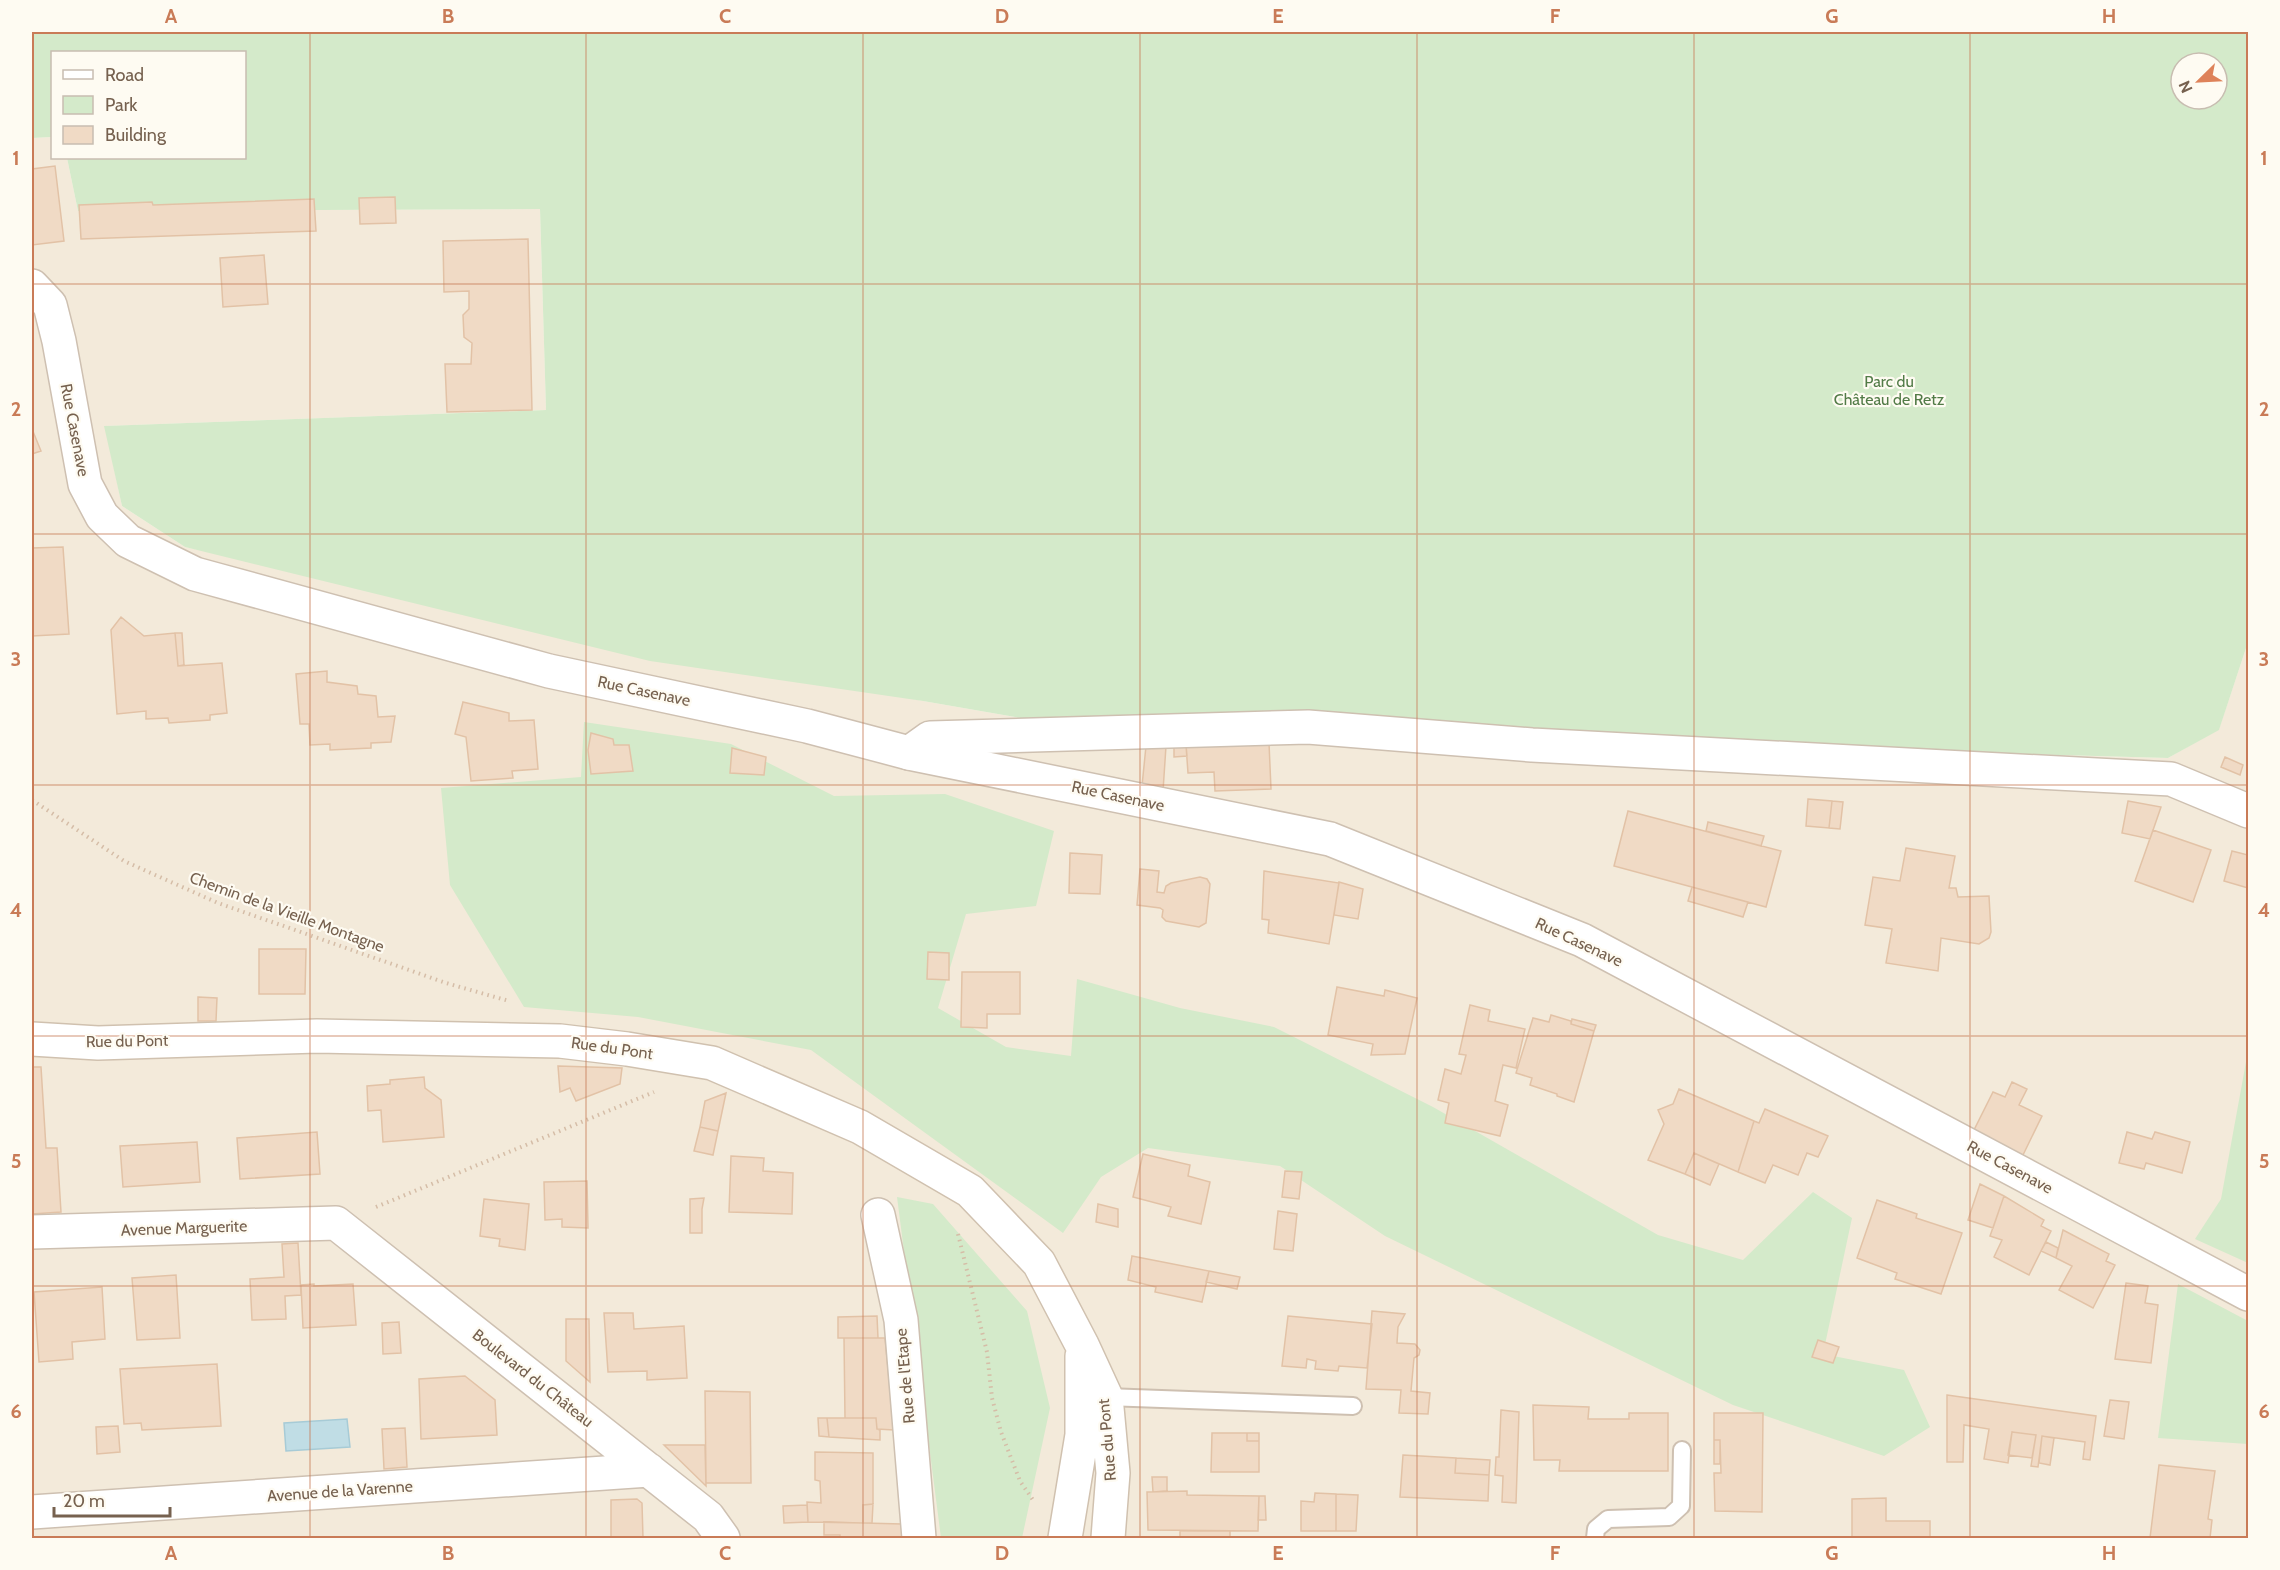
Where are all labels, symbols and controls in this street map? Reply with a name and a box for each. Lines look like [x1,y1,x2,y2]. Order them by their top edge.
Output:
text: A [165,4,178,28]
text: B [442,4,454,28]
text: C [719,4,731,28]
text: D [995,4,1009,28]
text: E [1272,4,1284,28]
text: F [1550,4,1561,28]
text: G [1825,4,1839,28]
text: H [2102,4,2116,28]
legend [51,51,246,159]
north arrow [2169,51,2229,111]
text: Road [105,64,144,86]
text: N [2175,78,2197,96]
text: Park [105,94,138,116]
text: Building [105,124,167,146]
text: 1 [12,146,20,170]
text: 1 [2260,146,2268,170]
park label: Parc du Château de Retz [1834,372,1945,409]
street label: Rue Casenave [57,382,93,478]
text: 2 [11,397,21,421]
text: 2 [2259,397,2269,421]
text: 3 [11,647,21,671]
text: 3 [2259,647,2269,671]
street label: Rue Casenave [596,672,692,710]
street label: Rue Casenave [1070,777,1166,815]
street label: Chemin de la Vieille Montagne [187,868,387,956]
text: 4 [10,898,22,922]
text: 4 [2258,898,2270,922]
street label: Rue Casenave [1532,913,1626,971]
street label: Rue du Pont [86,1031,169,1051]
street label: Rue du Pont [570,1033,655,1063]
street label: Rue Casenave [1964,1136,2056,1198]
text: 5 [11,1149,21,1173]
text: 5 [2259,1149,2269,1173]
street label: Avenue Marguerite [121,1216,247,1240]
street label: Boulevard du Château [469,1325,597,1431]
street label: Rue de l'Etape [891,1328,919,1424]
street label: Rue du Pont [1094,1398,1120,1482]
text: 6 [10,1399,22,1423]
text: 6 [2258,1399,2270,1423]
street label: Avenue de la Varenne [267,1476,413,1506]
scale bar [54,1480,170,1518]
text: 20 m [63,1490,105,1512]
text: A [165,1541,178,1565]
text: B [442,1541,454,1565]
text: C [719,1541,731,1565]
text: D [995,1541,1009,1565]
text: E [1272,1541,1284,1565]
text: F [1550,1541,1561,1565]
text: G [1825,1541,1839,1565]
text: H [2102,1541,2116,1565]

